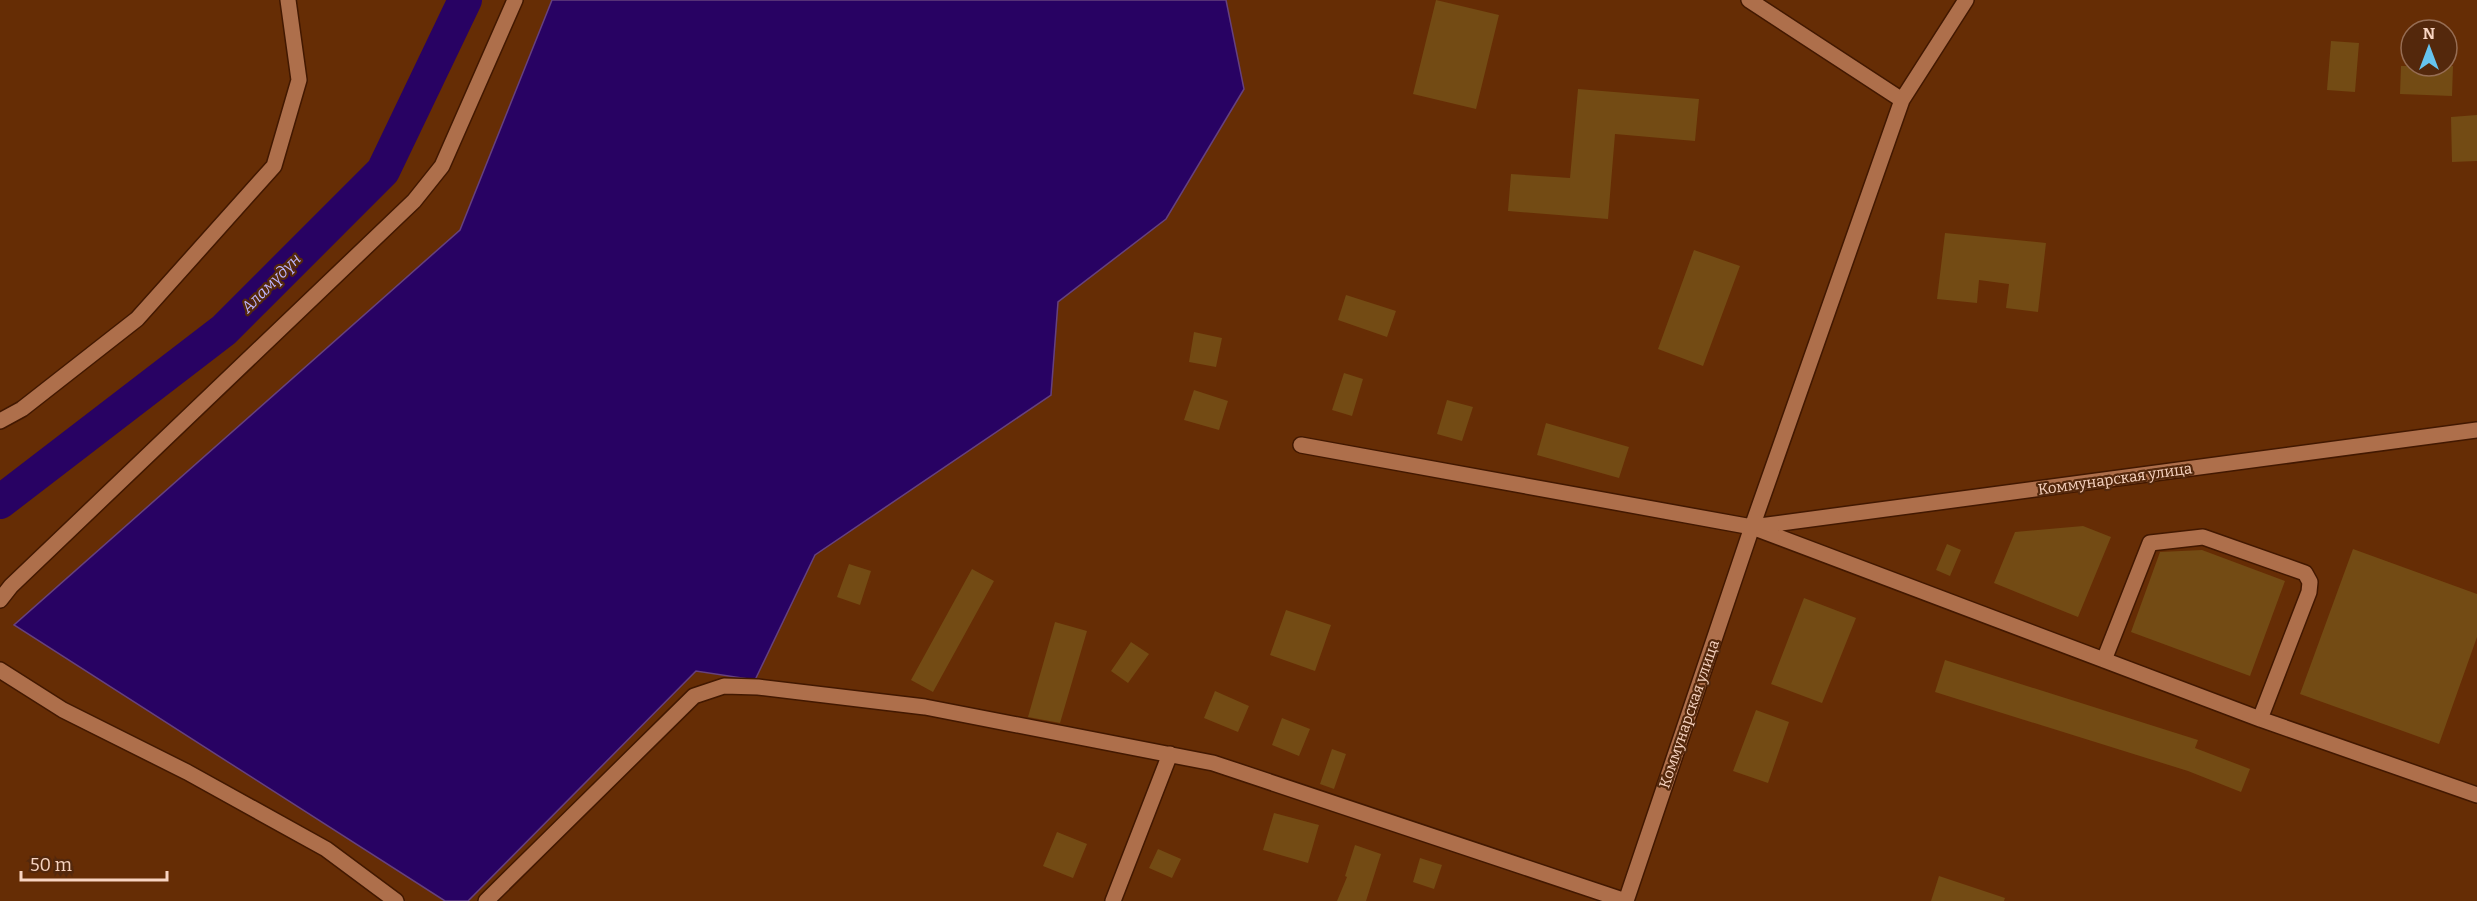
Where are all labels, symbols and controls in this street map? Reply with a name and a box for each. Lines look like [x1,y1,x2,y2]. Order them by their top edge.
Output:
north arrow [2399,18,2459,78]
text: N [2423,24,2435,43]
water label: Аламүдүн [237,249,305,317]
street label: Коммунарская улица [2037,459,2193,499]
street label: Коммунарская улица [1655,637,1723,791]
scale bar [21,844,166,882]
text: 50 m [30,854,72,876]

